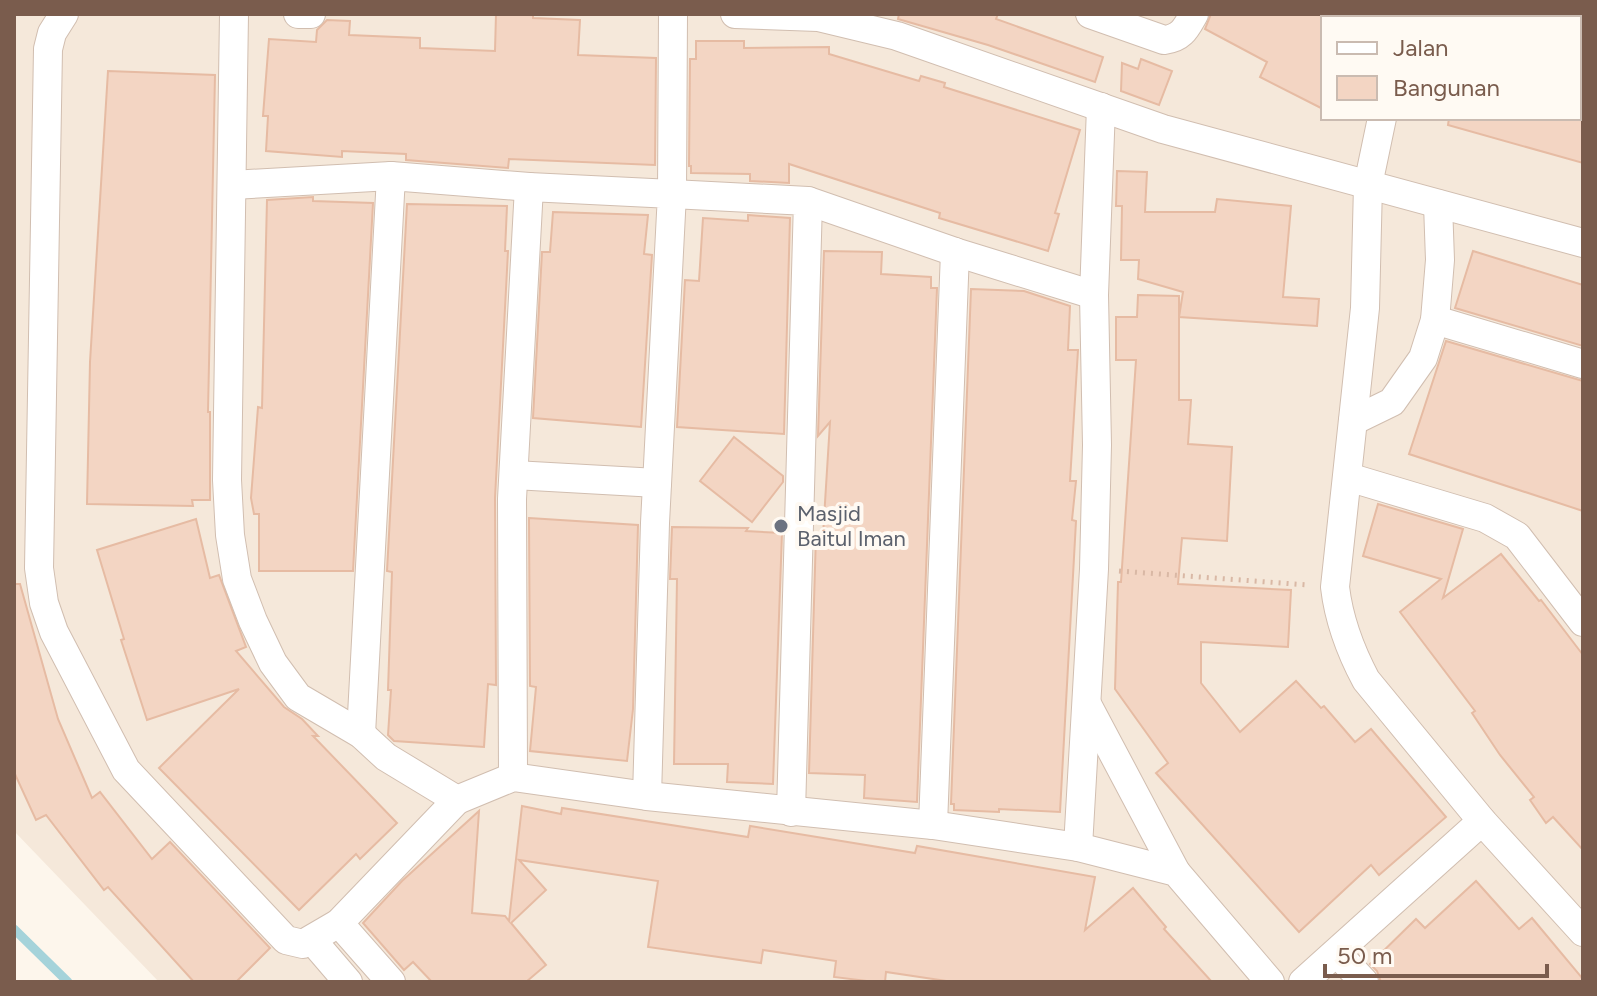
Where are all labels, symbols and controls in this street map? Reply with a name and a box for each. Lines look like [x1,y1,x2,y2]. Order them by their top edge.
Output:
legend [1321,16,1581,120]
text: Jalan [1393,33,1449,62]
text: Bangunan [1393,73,1500,102]
place label: Masjid Baitul Iman [797,500,906,552]
marker: Masjid Baitul Iman [772,517,790,535]
scale bar [1325,928,1547,978]
text: 50 m [1337,941,1393,970]

